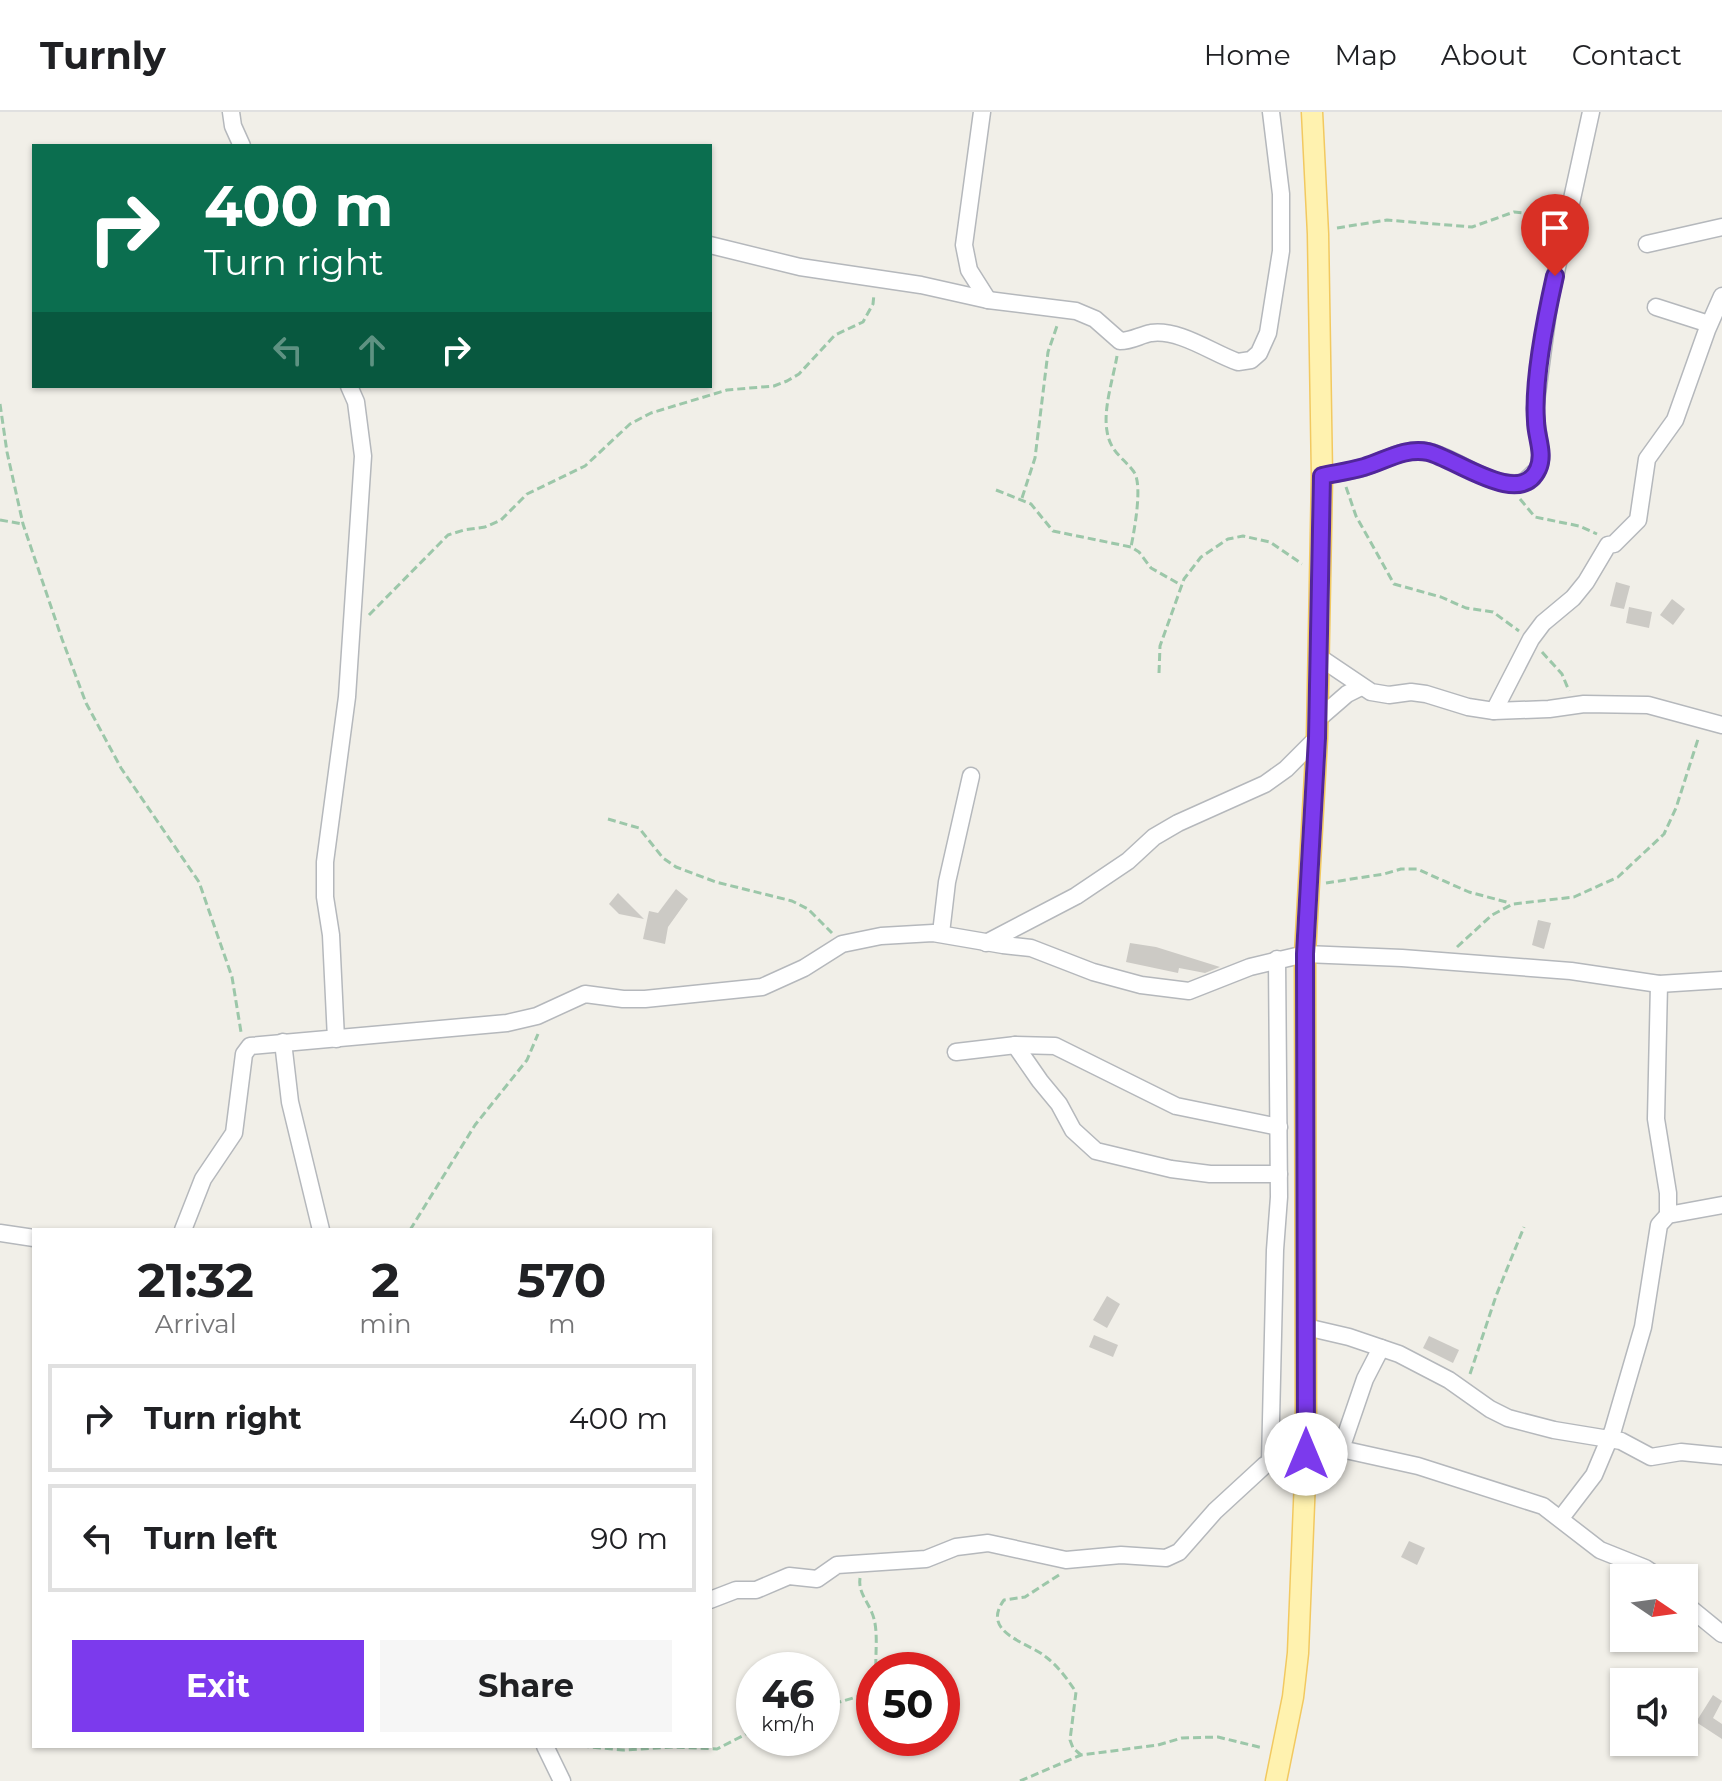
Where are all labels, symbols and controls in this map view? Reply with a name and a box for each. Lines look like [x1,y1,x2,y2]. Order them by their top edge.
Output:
text: Turnly [40,32,166,79]
text: Home [1204,38,1291,72]
text: Map [1335,38,1397,72]
text: About [1441,38,1528,72]
text: Contact [1572,38,1682,72]
text: 400 m [204,172,393,240]
icon: right [72,176,176,280]
pin [1521,194,1589,276]
icon: arrive [1533,206,1577,250]
text: Turn right [204,240,384,284]
icon: left [266,328,310,372]
icon: ahead [350,328,394,372]
icon: right [434,328,478,372]
text: 21:32 [138,1251,254,1309]
text: 2 [371,1251,400,1309]
text: 570 [517,1251,606,1309]
text: Arrival [155,1308,237,1340]
text: min [359,1308,411,1340]
text: m [548,1308,576,1340]
icon: right [76,1396,120,1440]
text: Turn right [144,1400,301,1437]
text: 400 m [569,1400,668,1437]
position arrow [1264,1412,1348,1496]
icon: left [76,1516,120,1560]
text: Turn left [144,1520,277,1557]
text: 90 m [590,1520,668,1557]
north arrow [1610,1564,1698,1652]
map controls [1610,1564,1698,1756]
button: Exit [72,1640,364,1732]
button: Share [380,1640,672,1732]
speed limit sign: 50 [856,1652,960,1756]
button: sound [1610,1668,1698,1756]
text: 46 [761,1669,815,1718]
text: km/h [761,1712,815,1736]

